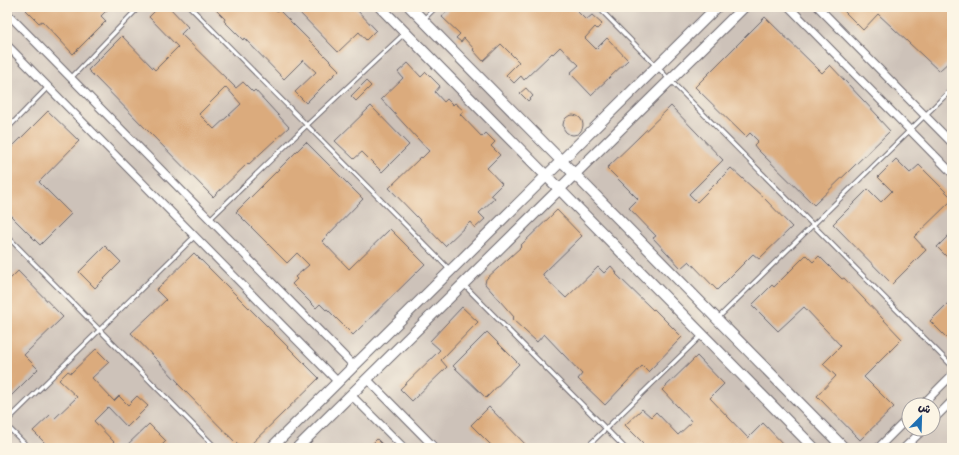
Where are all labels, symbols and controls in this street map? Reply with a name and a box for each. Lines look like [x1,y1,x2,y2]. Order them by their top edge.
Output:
north arrow [901,397,941,437]
text: ش [917,398,934,417]

